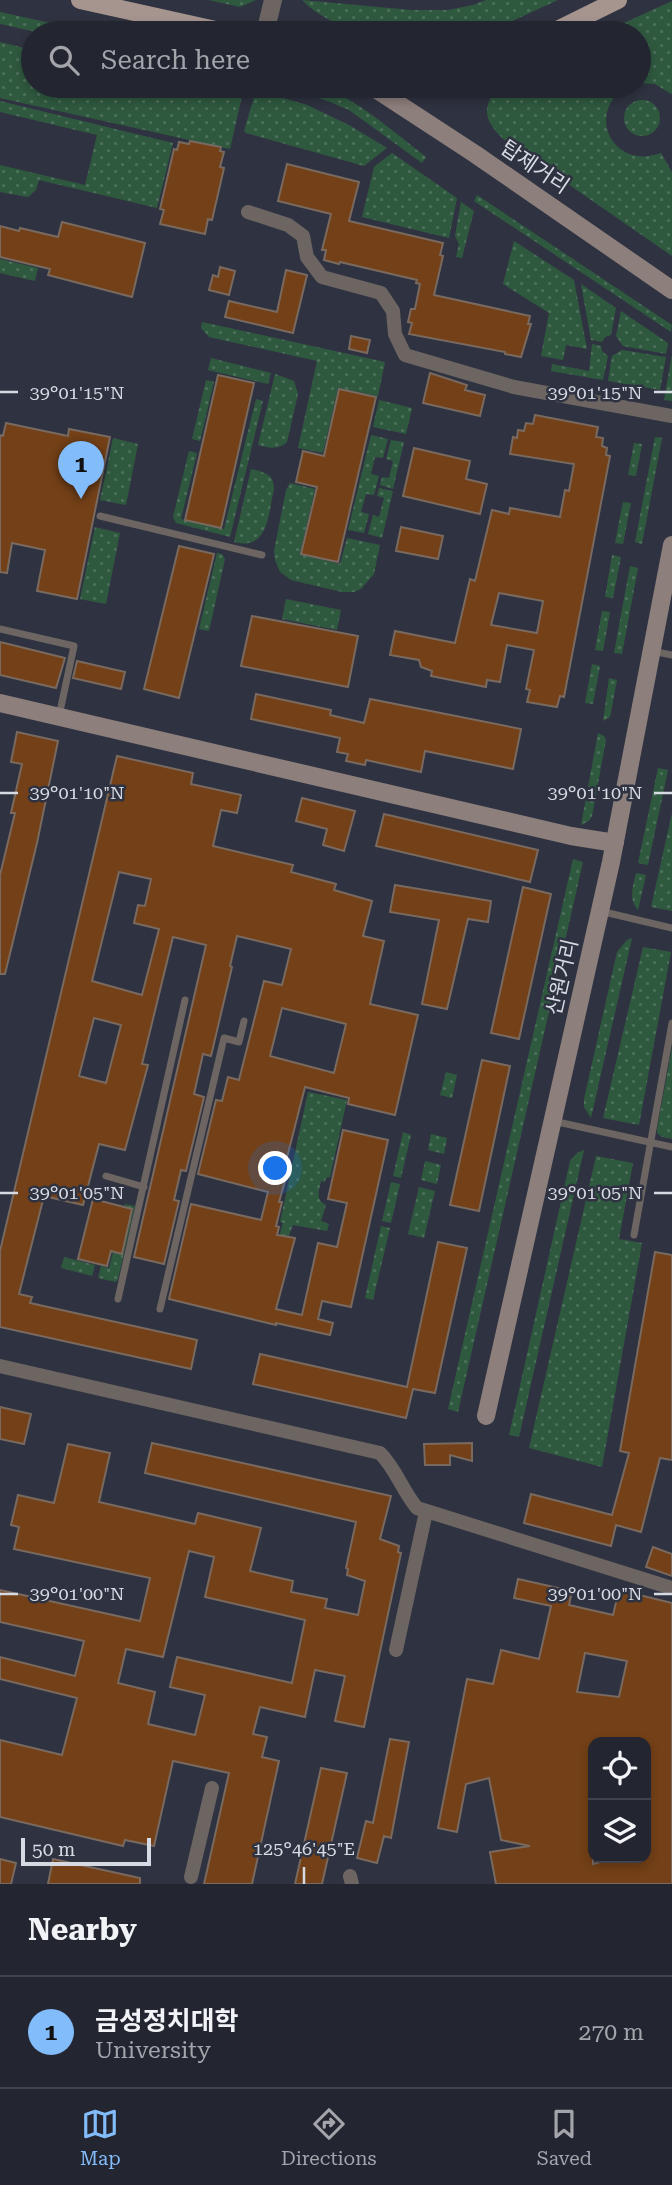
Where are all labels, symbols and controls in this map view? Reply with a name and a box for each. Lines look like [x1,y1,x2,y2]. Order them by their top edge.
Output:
search box [21,21,651,98]
icon: search [45,41,83,79]
text: Search here [101,45,250,75]
street label: 탑제거리 [496,135,574,199]
text: 39°01'15"N [30,382,124,403]
text: 39°01'15"N [548,382,642,403]
pin: 1 [58,441,104,499]
text: 39°01'10"N [30,782,124,803]
text: 39°01'10"N [548,782,642,803]
street label: 산원거리 [542,937,582,1017]
your location [258,1151,292,1185]
text: 39°01'05"N [30,1182,124,1203]
text: 39°01'05"N [548,1182,642,1203]
text: 39°01'00"N [30,1583,124,1604]
text: 39°01'00"N [548,1583,642,1604]
map controls [588,1737,651,1863]
button: locate [588,1737,651,1800]
button: layers [588,1800,651,1863]
scale bar [21,1835,150,1867]
text: 50 m [32,1838,75,1861]
text: 125°46'45"E [253,1838,355,1859]
text: Nearby [28,1912,137,1947]
text: 금성정치대학 [95,2006,239,2036]
text: 1 [45,2019,57,2046]
text: 270 m [579,2019,644,2046]
text: University [95,2037,211,2064]
tab: Map [80,2105,121,2170]
tab: Directions [281,2105,377,2170]
tab: Saved [537,2105,592,2170]

